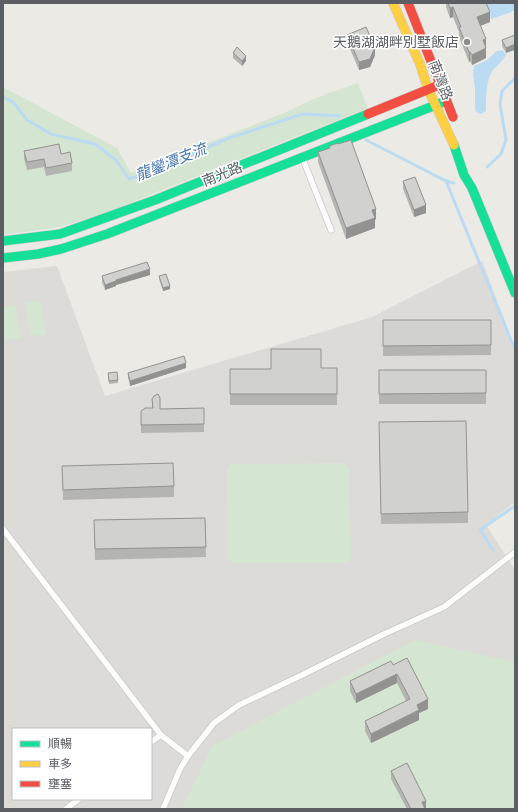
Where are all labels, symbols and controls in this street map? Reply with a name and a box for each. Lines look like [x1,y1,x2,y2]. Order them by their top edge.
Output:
place label: 天鵝湖湖畔別墅飯店 [333,33,459,51]
marker: 天鵝湖湖畔別墅飯店 [462,37,472,47]
street label: 南灣路 [425,57,457,103]
water label: 龍鑾潭支流 [132,138,211,184]
street label: 南光路 [199,158,245,190]
legend [12,728,152,800]
text: 順暢 [48,736,72,751]
text: 車多 [48,756,72,771]
text: 壅塞 [48,776,72,791]

